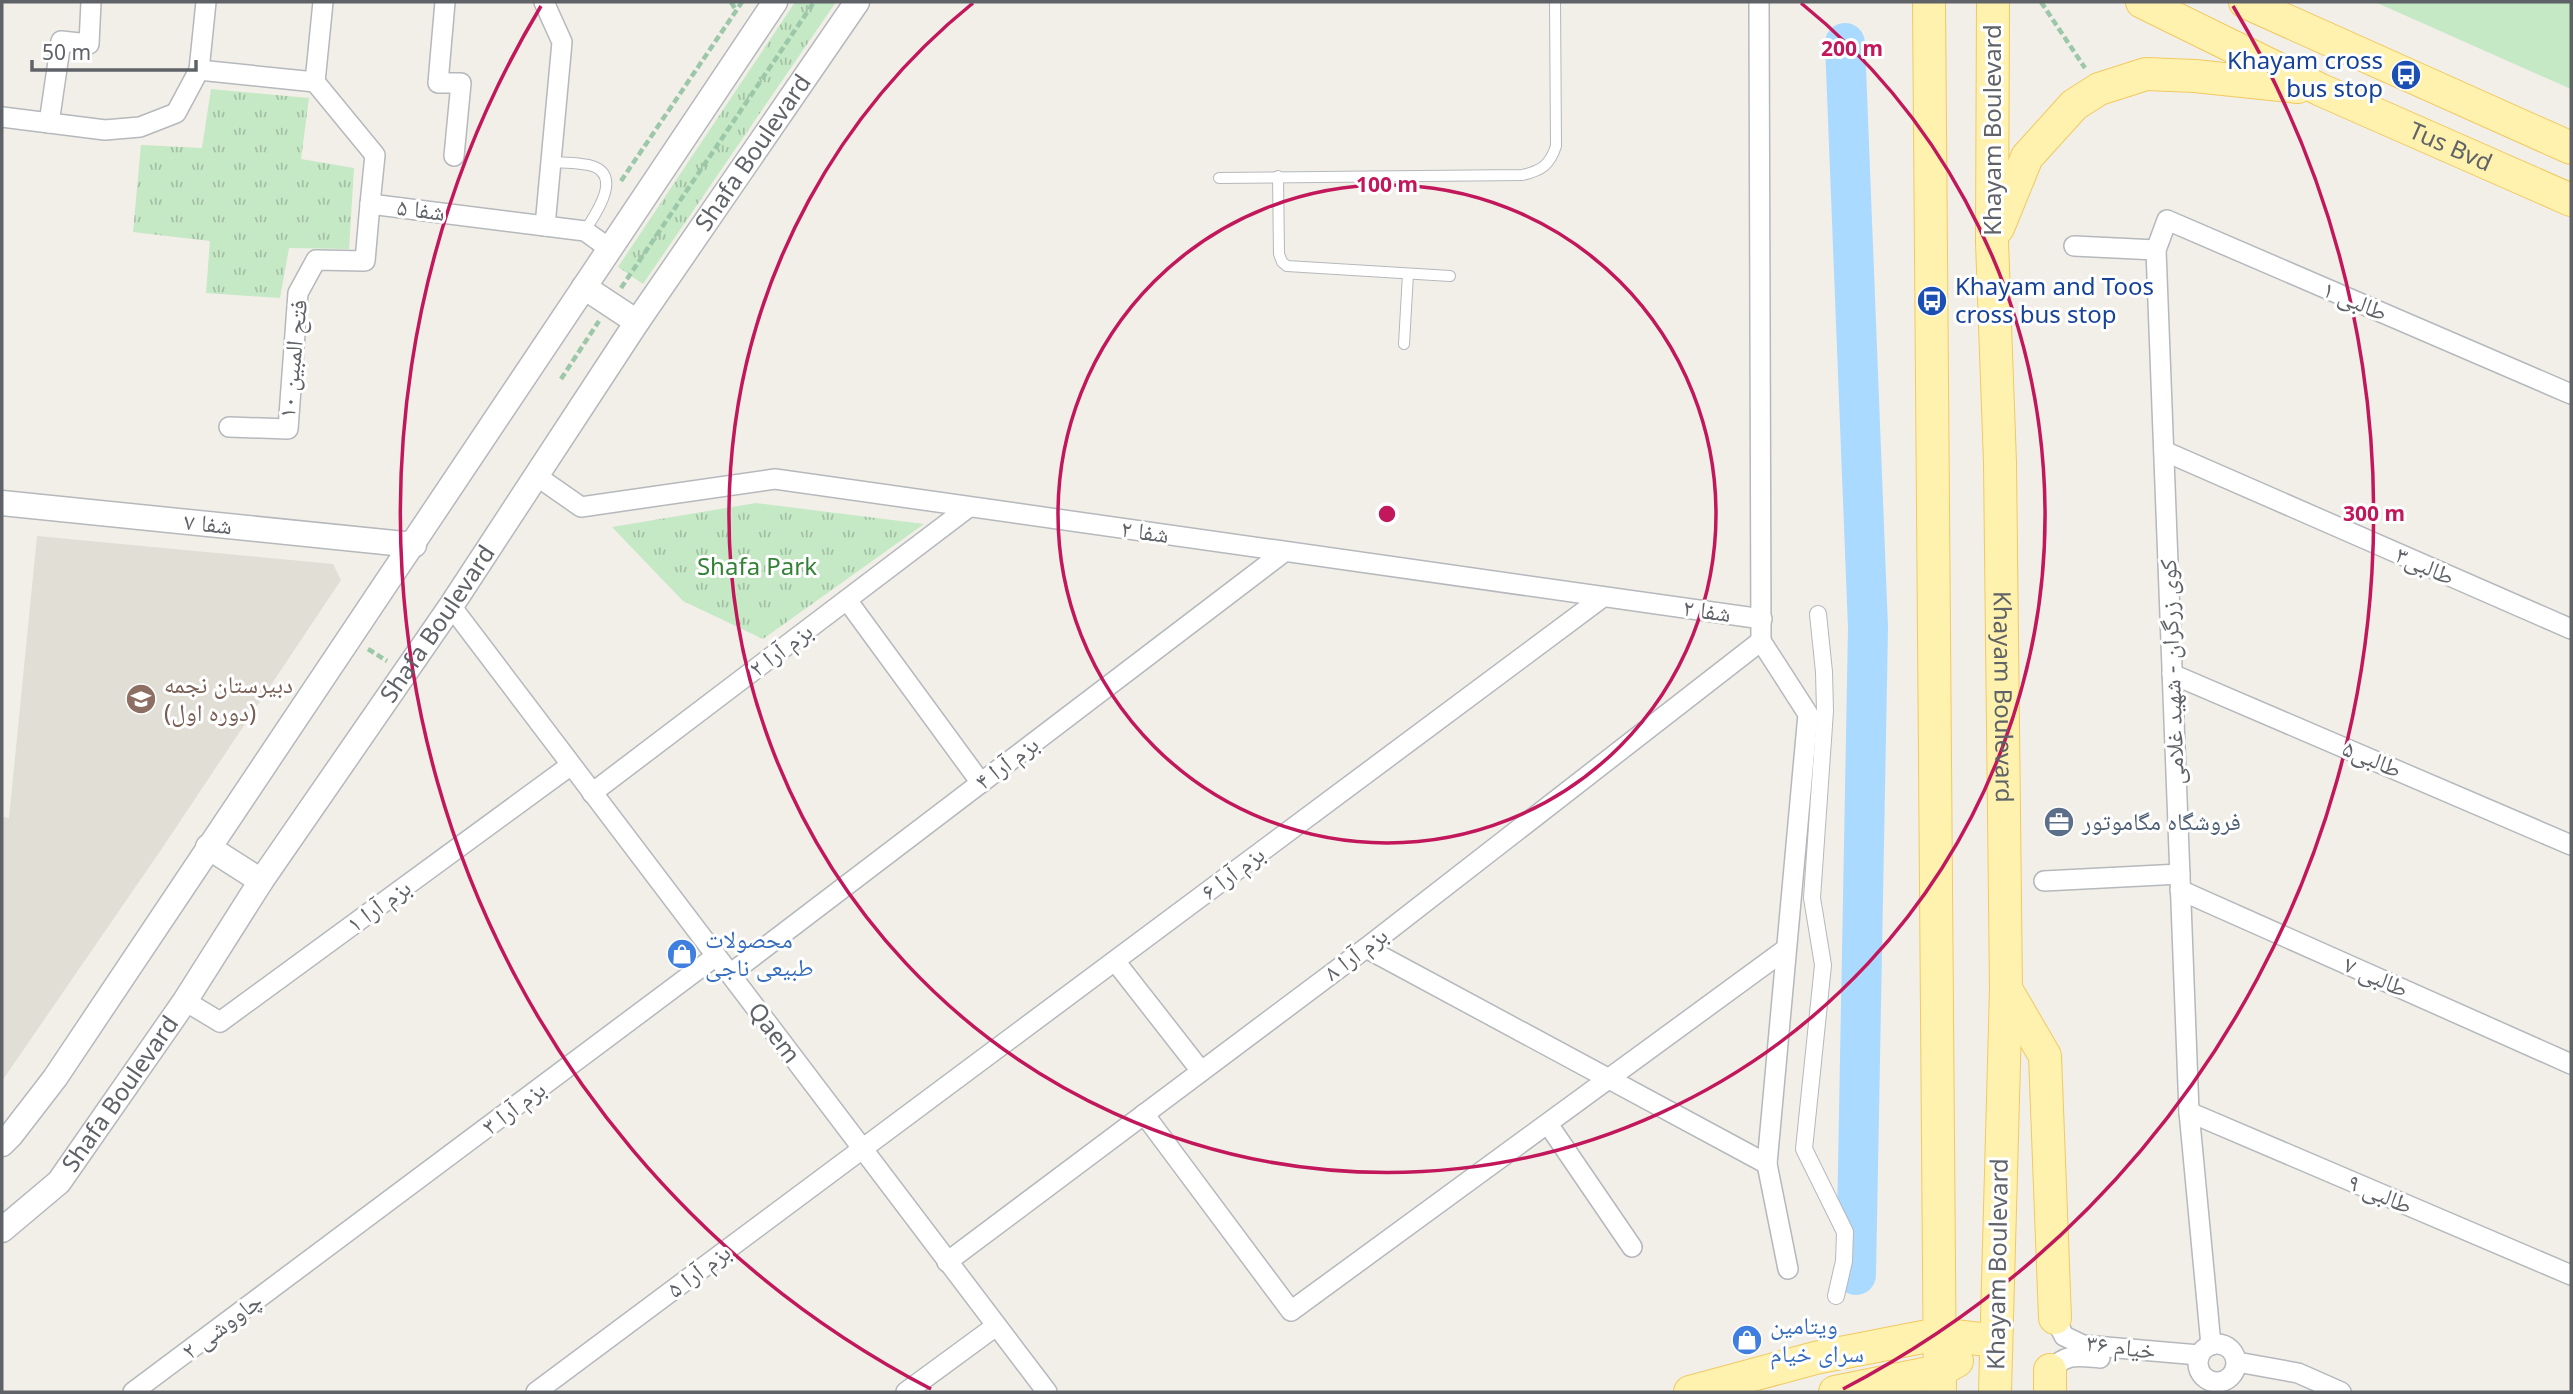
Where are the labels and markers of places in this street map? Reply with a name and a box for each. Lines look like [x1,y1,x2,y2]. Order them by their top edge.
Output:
place label: Khayam cross bus stop [2227,43,2383,104]
bus stop icon: Khayam cross bus stop [2389,58,2423,92]
place label: Khayam and Toos cross bus stop [1955,269,2154,330]
bus stop icon: Khayam and Toos cross bus stop [1915,284,1949,318]
centre of rings [1375,502,1399,526]
place label: دبیرستان نجمه (دوره اول) [164,667,293,728]
school or university icon: دبیرستان نجمه (دوره اول) [124,682,158,716]
place label: فروشگاه مگاموتور [2081,804,2241,837]
office icon: فروشگاه مگاموتور [2042,805,2076,839]
place label: محصولات طبیعی ناجی [705,922,814,983]
shop icon: محصولات طبیعی ناجی [665,937,699,971]
place label: ویتامین سرای خیام [1770,1308,1864,1370]
shop icon: ویتامین سرای خیام [1730,1323,1764,1357]

